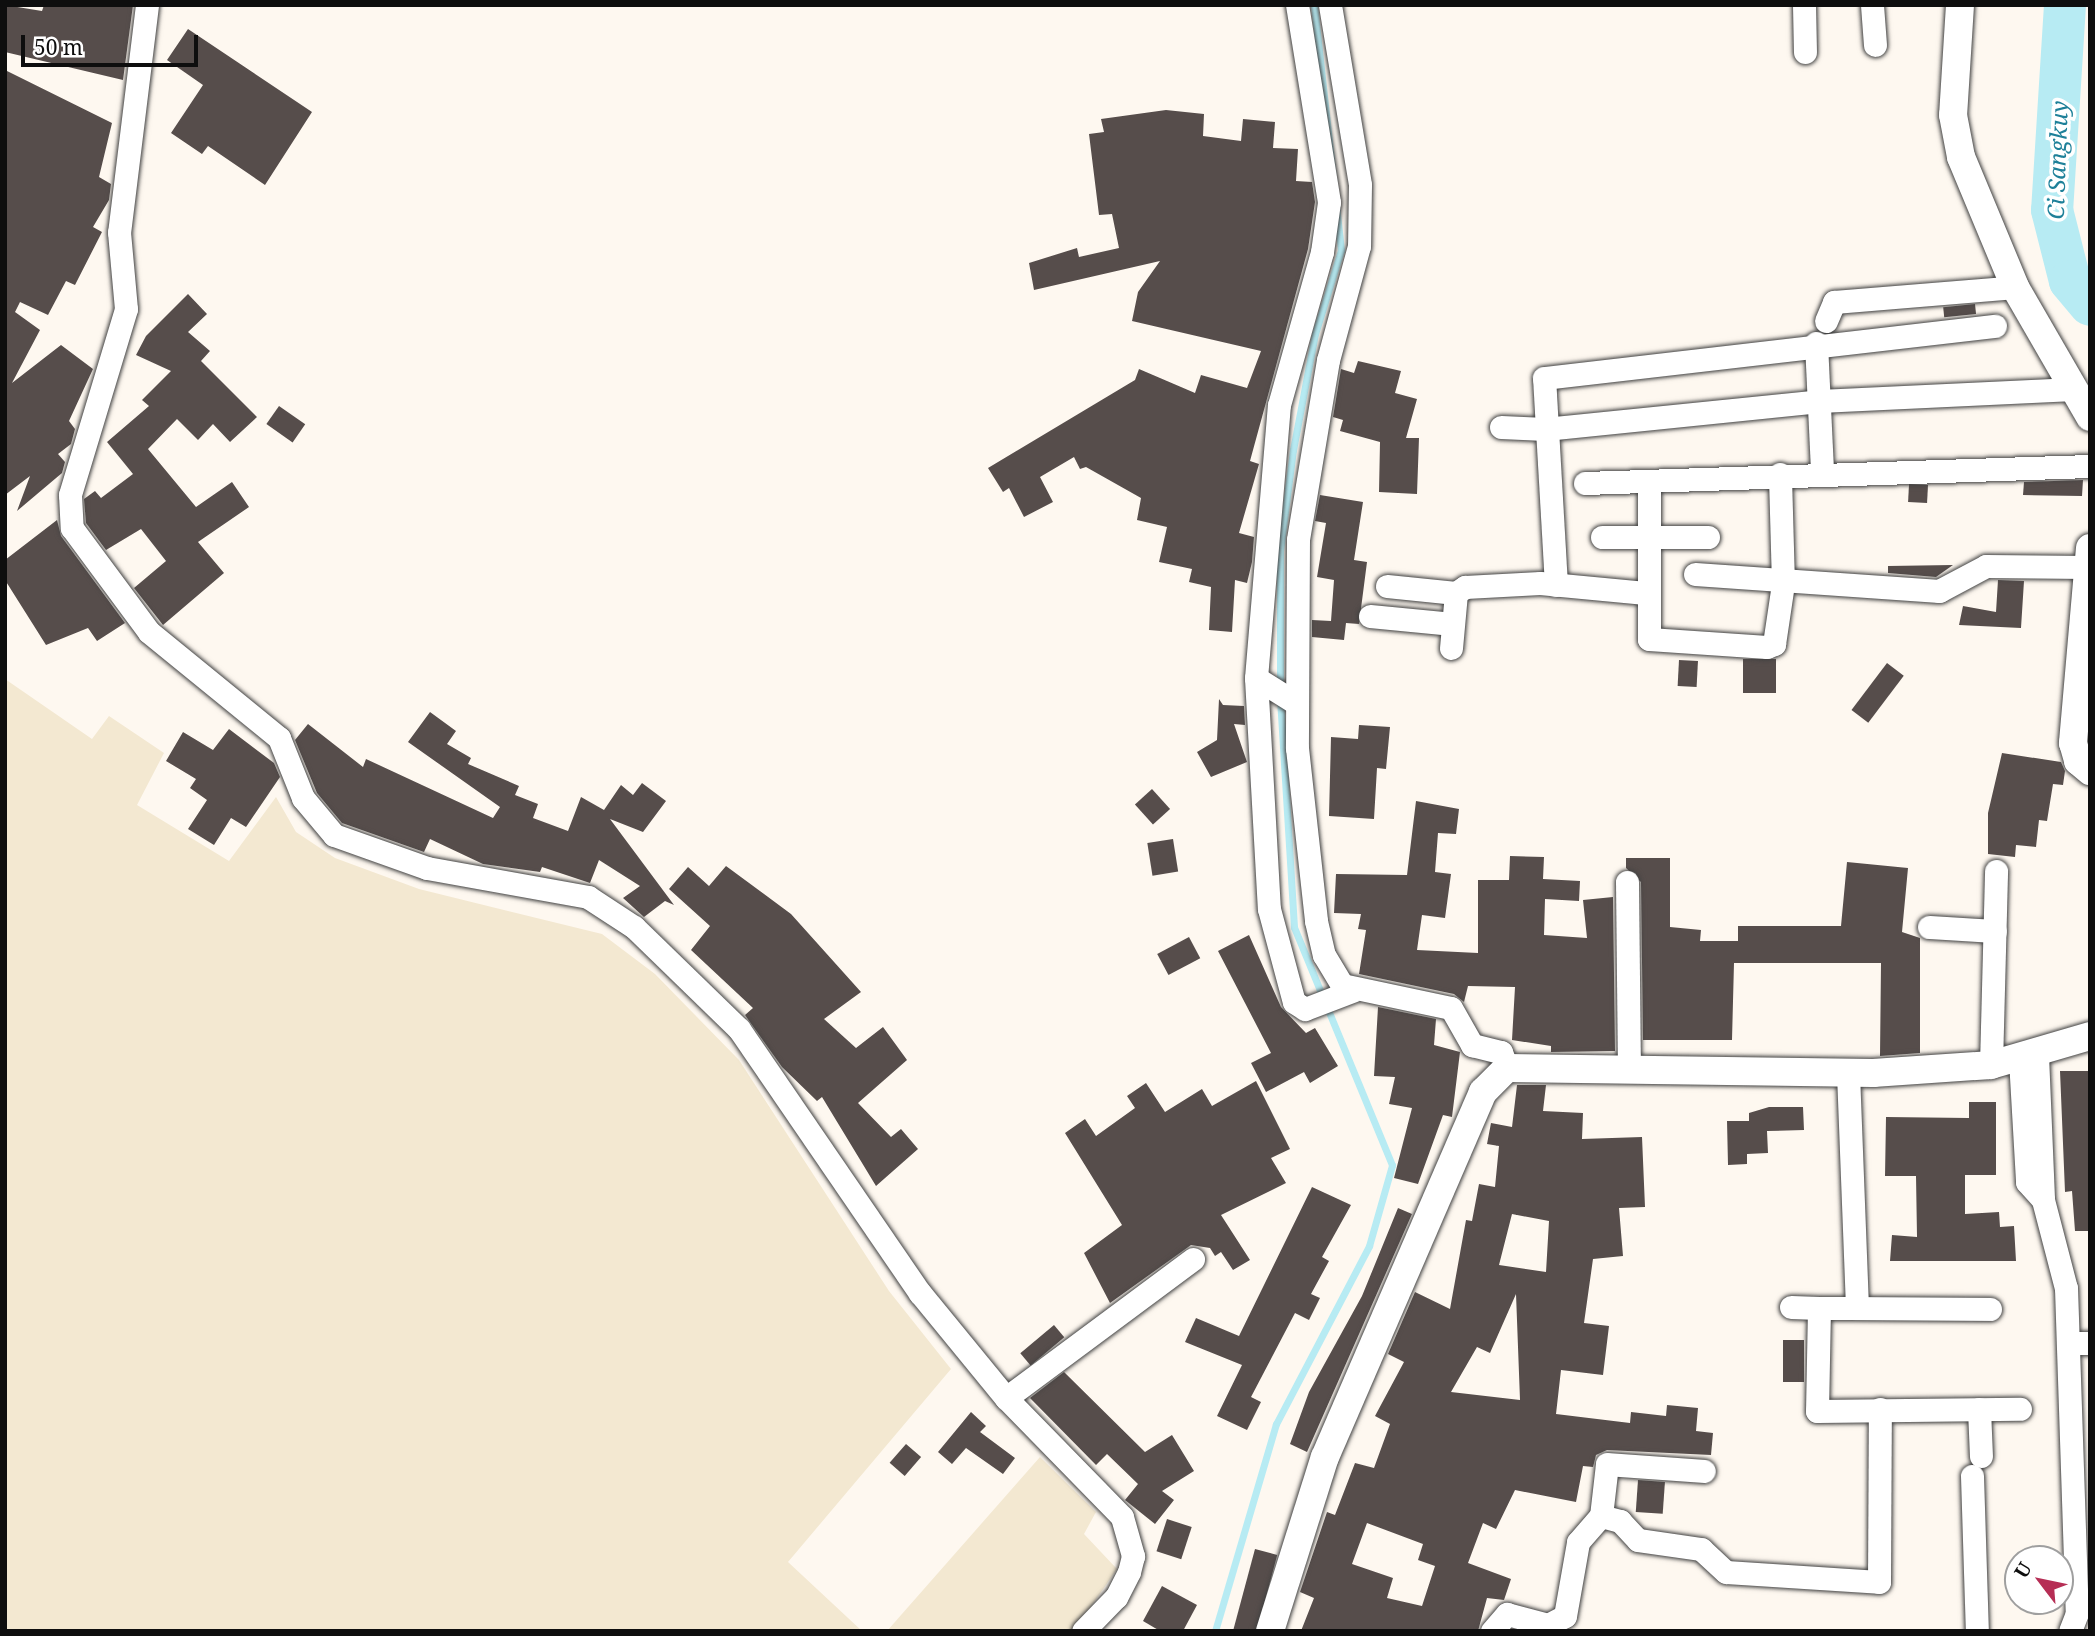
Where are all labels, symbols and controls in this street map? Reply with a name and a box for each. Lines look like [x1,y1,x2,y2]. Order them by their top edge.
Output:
scale bar [24,21,201,65]
text: 50 m [34,33,83,61]
water label: Ci Sangkuy [2041,100,2073,220]
north arrow [2004,1545,2074,1615]
text: U [2008,1557,2038,1583]

